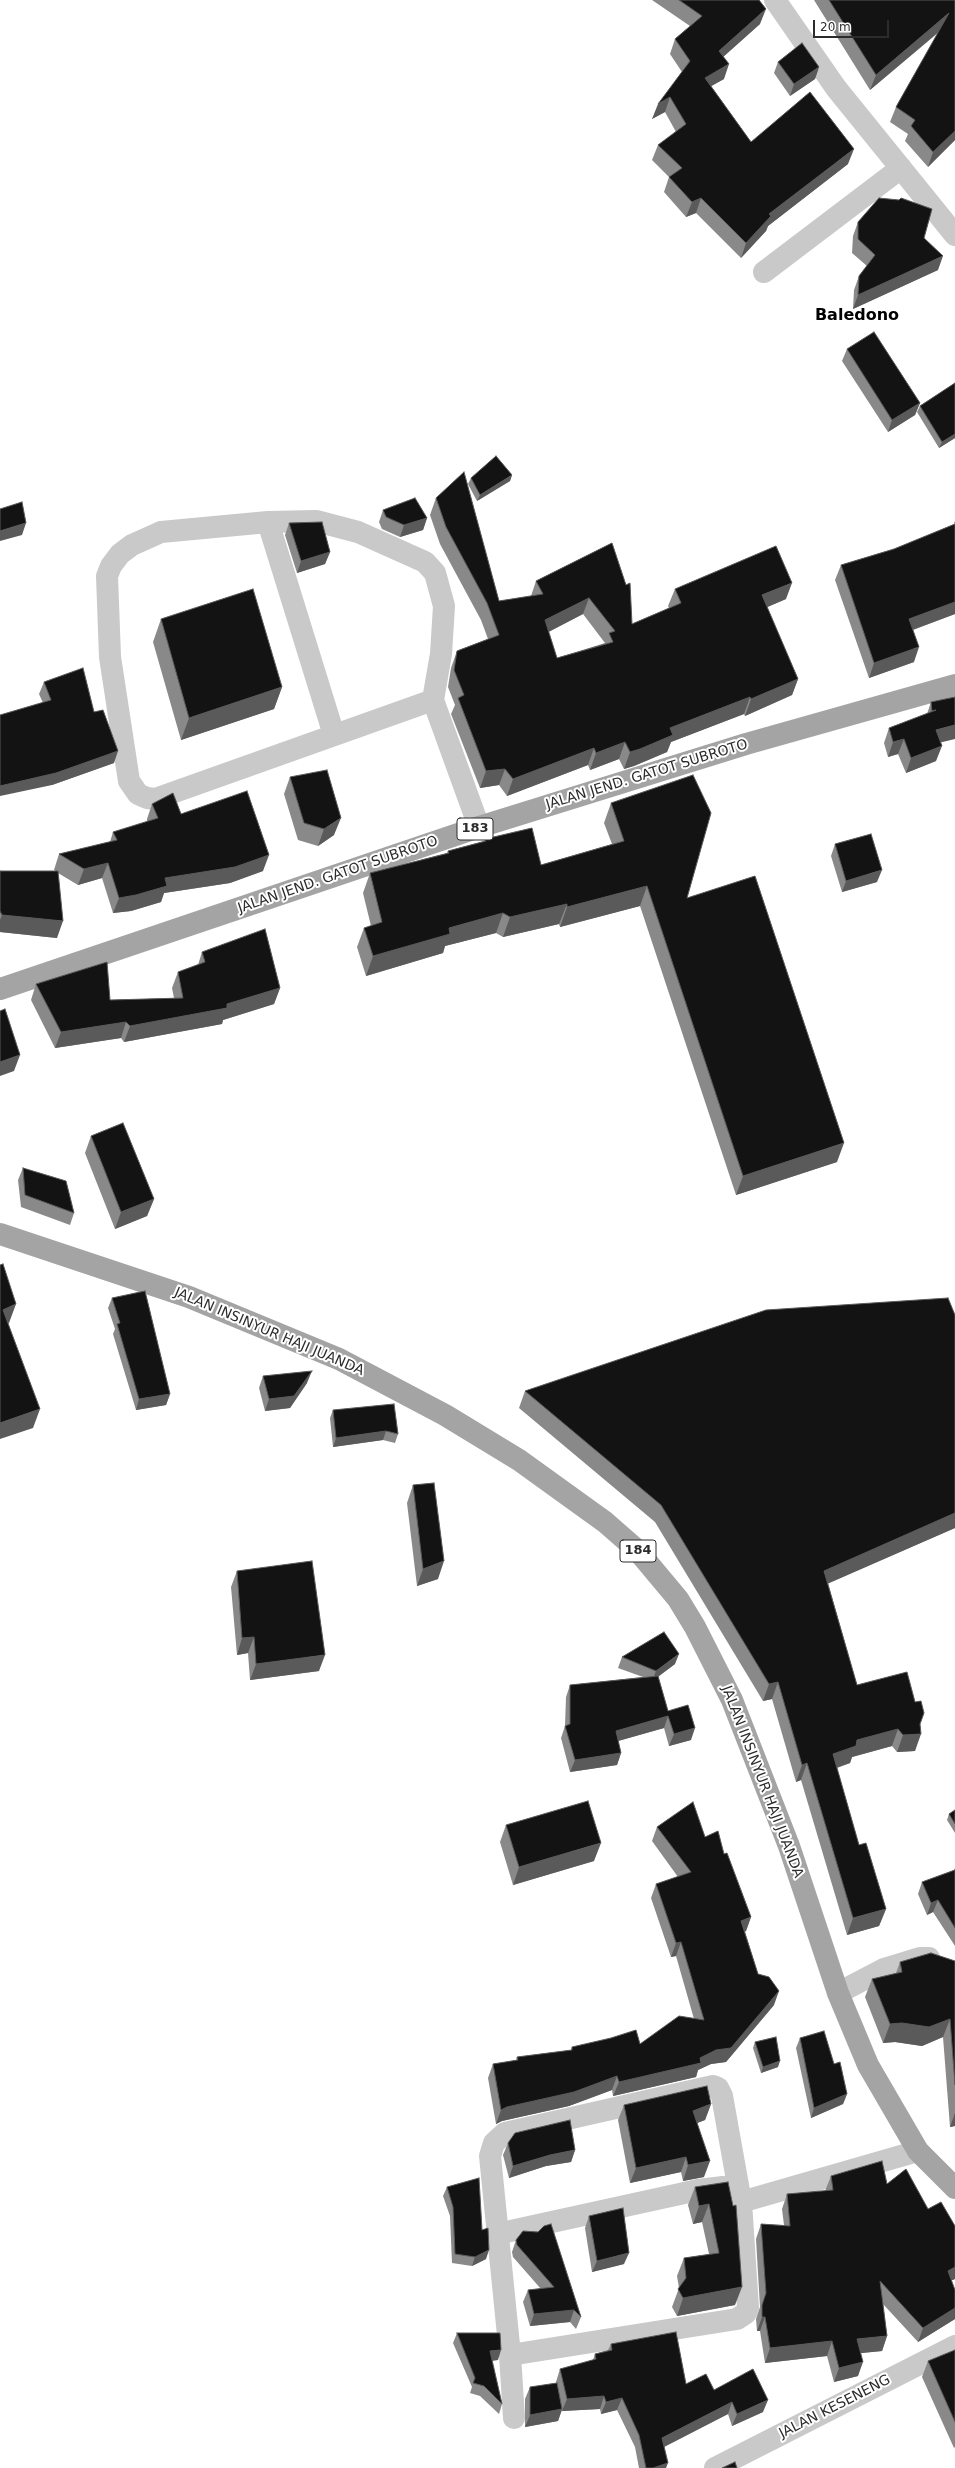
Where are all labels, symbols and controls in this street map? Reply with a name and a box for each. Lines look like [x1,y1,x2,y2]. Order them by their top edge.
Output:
scale bar [815,12,891,38]
text: 20 m [820,20,851,34]
district label: Baledono [815,306,899,326]
street label: JALAN JEND. GATOT SUBROTO [544,736,750,814]
road number: 183 [457,818,493,840]
street label: JALAN JEND. GATOT SUBROTO [236,833,440,917]
street label: JALAN INSINYUR HAJI JUANDA [172,1284,366,1380]
road number: 184 [620,1540,656,1562]
street label: JALAN INSINYUR HAJI JUANDA [718,1684,806,1880]
street label: JALAN KESENENG [777,2372,893,2442]

